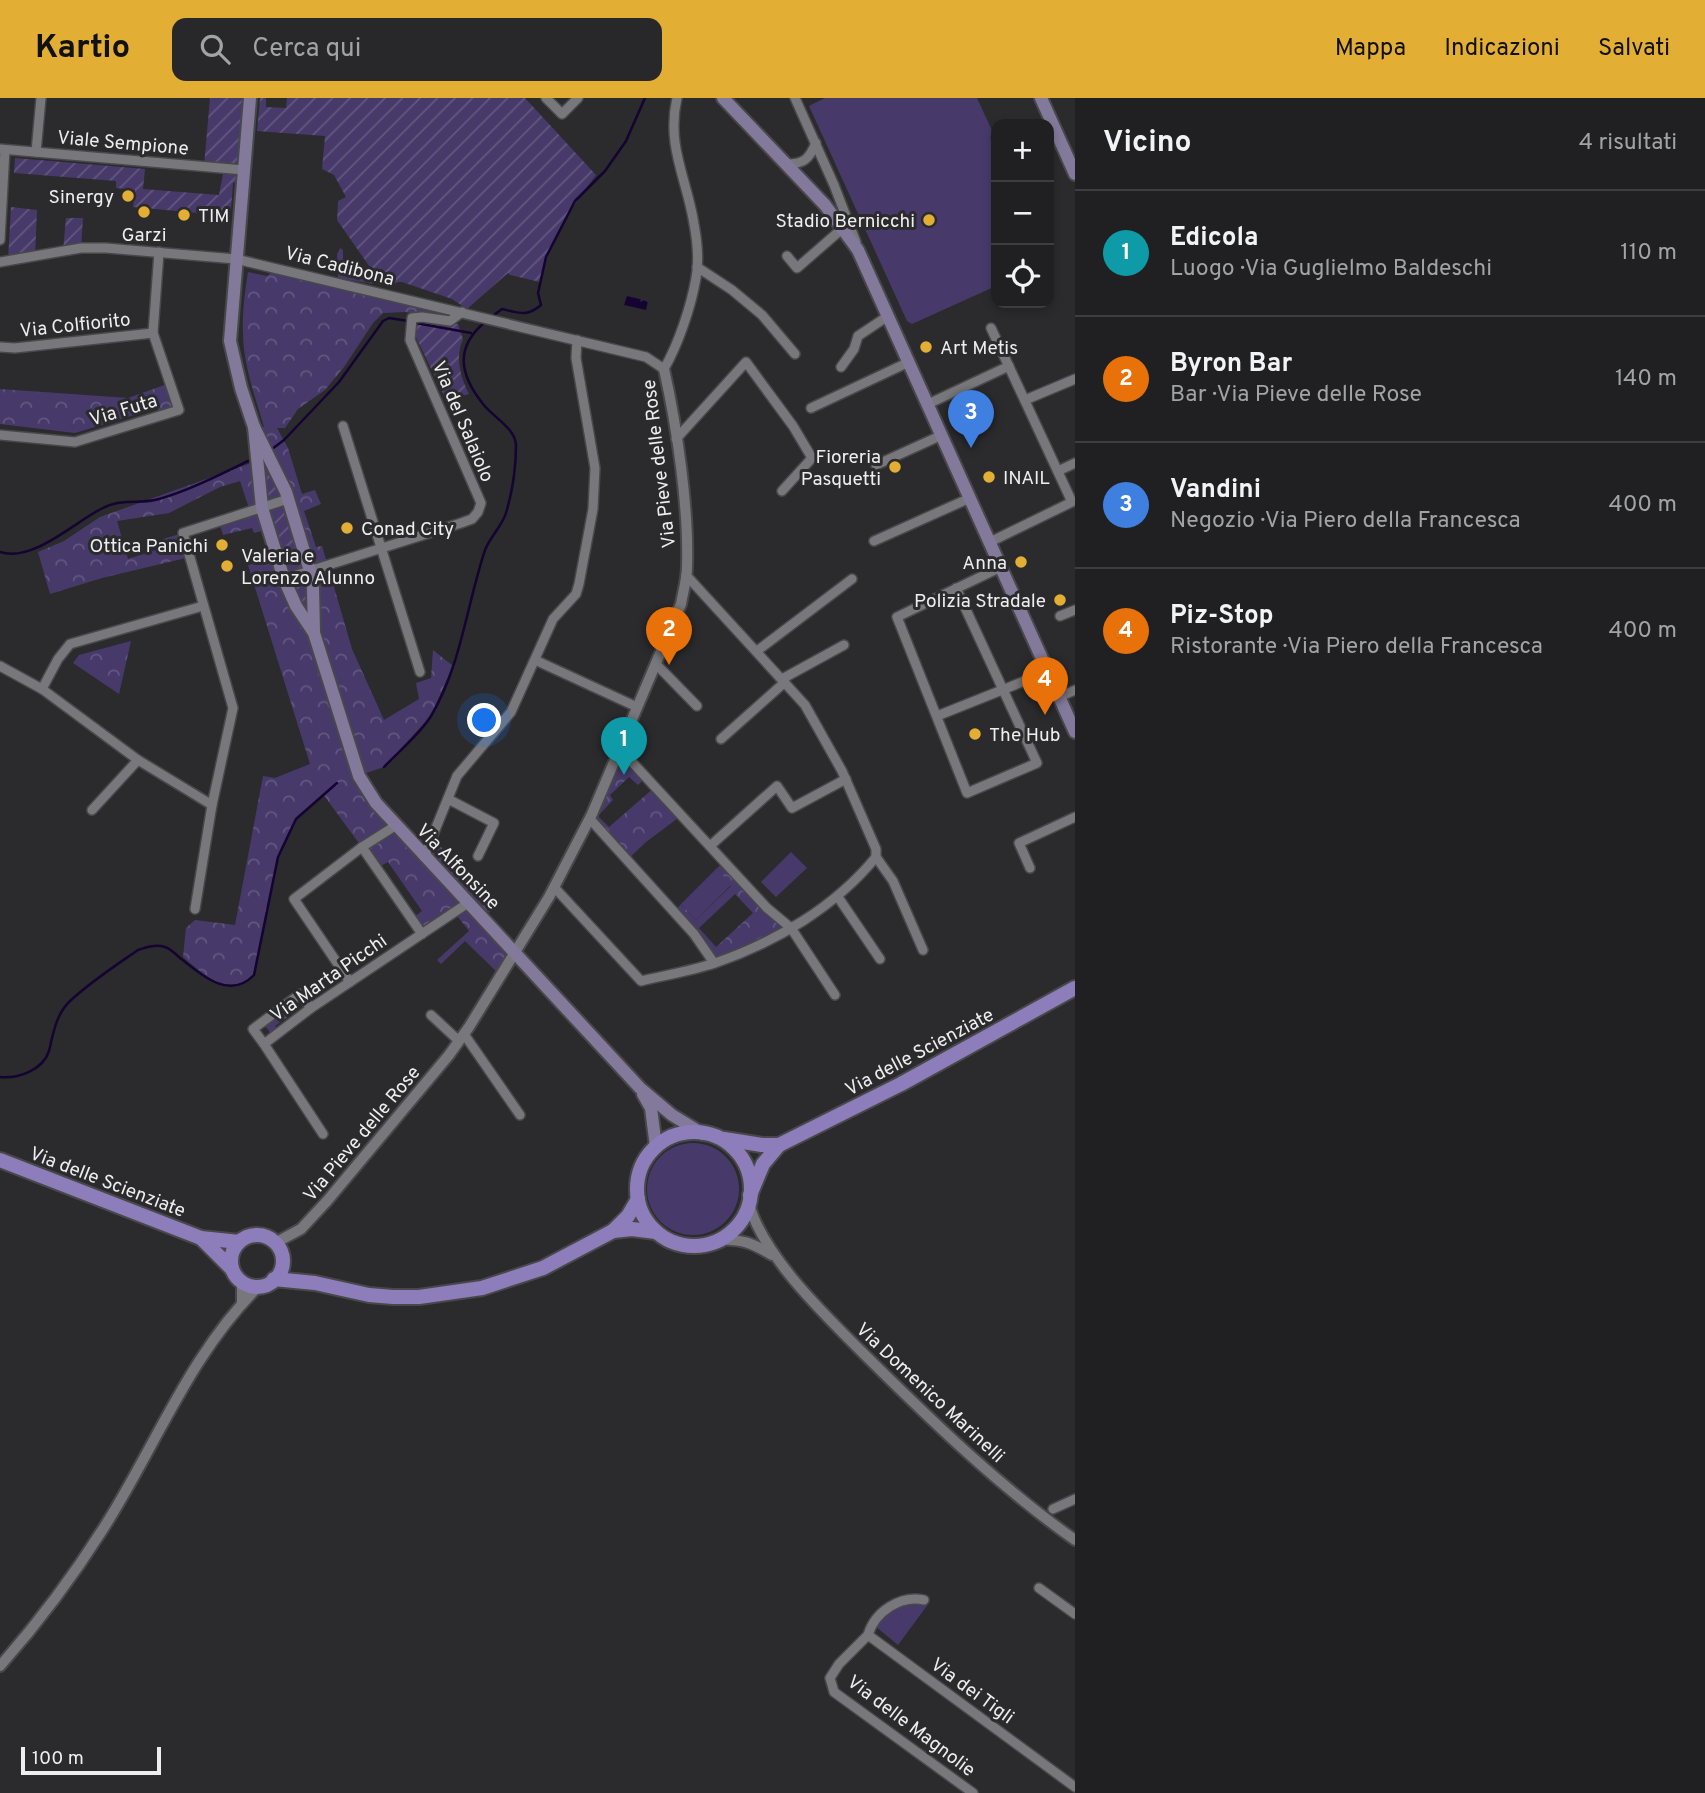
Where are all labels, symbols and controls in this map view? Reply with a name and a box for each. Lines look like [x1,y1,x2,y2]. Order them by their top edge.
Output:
search box [172,18,662,81]
text: Kartio [35,28,130,70]
icon: search [196,30,234,68]
text: Cerca qui [252,33,361,66]
text: Mappa [1335,34,1406,64]
text: Indicazioni [1444,34,1560,64]
text: Salvati [1598,34,1670,64]
map controls [991,119,1054,308]
button: + [991,119,1054,182]
text: Vicino [1103,125,1192,162]
street label: Viale Sempione [56,126,190,162]
text: 4 risultati [1579,129,1677,158]
button: − [991,182,1054,245]
place label: Sinergy [49,186,114,210]
marker: Sinergy [120,188,136,204]
marker: Garzi [136,204,152,220]
place label: TIM [198,205,230,229]
marker: TIM [176,207,192,223]
place label: Stadio Bernicchi [775,210,915,234]
marker: Stadio Bernicchi [921,212,937,228]
text: Edicola [1170,222,1258,255]
place label: Garzi [122,224,166,248]
text: 1 [1121,239,1131,268]
text: 110 m [1620,239,1677,268]
street label: Via Cadibona [282,242,397,292]
button: locate [991,245,1054,308]
text: Luogo · Via Guglielmo Baldeschi [1170,255,1492,284]
street label: Via Colfiorito [19,308,132,344]
place label: Art Metis [940,337,1018,361]
marker: Art Metis [918,339,934,355]
text: Byron Bar [1170,348,1292,381]
street label: Via del Salaiolo [426,358,498,486]
text: 2 [1119,365,1133,394]
text: 140 m [1615,365,1677,394]
street label: Via Pieve delle Rose [638,378,682,549]
text: Bar · Via Pieve delle Rose [1170,381,1422,410]
street label: Via Futa [87,389,160,433]
pin: 3 [948,390,994,448]
place label: Fioreria Pasquetti [801,446,881,492]
marker: Fioreria Pasquetti [887,459,903,475]
place label: INAIL [1003,467,1050,491]
marker: INAIL [981,469,997,485]
text: Vandini [1170,474,1261,507]
text: 3 [1119,491,1133,520]
text: 400 m [1608,491,1677,520]
text: Negozio · Via Piero della Francesca [1170,507,1521,536]
place label: Conad City [361,518,454,542]
marker: Conad City [339,520,355,536]
place label: Ottica Panichi [89,535,208,559]
marker: Ottica Panichi [214,537,230,553]
place label: Valeria e Lorenzo Alunno [241,545,375,591]
place label: Anna [962,552,1007,576]
marker: Anna [1013,554,1029,570]
marker: Valeria e Lorenzo Alunno [219,558,235,574]
place label: Polizia Stradale [914,590,1046,614]
marker: Polizia Stradale [1052,592,1068,608]
text: Piz-Stop [1170,600,1274,633]
pin: 2 [646,607,692,665]
text: 4 [1119,617,1133,646]
text: 400 m [1608,617,1677,646]
text: Ristorante · Via Piero della Francesca [1170,633,1543,662]
pin: 4 [1022,657,1068,715]
your location [467,703,501,737]
pin: 1 [601,717,647,775]
place label: The Hub [989,724,1060,748]
marker: The Hub [967,726,983,742]
street label: Via Alfonsine [410,819,505,916]
street label: Via Marta Picchi [266,929,392,1028]
street label: Via delle Scienziate [841,1003,998,1102]
street label: Via Pieve delle Rose [299,1062,426,1207]
street label: Via delle Scienziate [26,1142,189,1224]
street label: Via Domenico Marinelli [850,1318,1009,1469]
street label: Via dei Tigli [925,1653,1018,1730]
street label: Via delle Magnolie [842,1670,980,1783]
scale bar [21,1744,161,1776]
text: 100 m [32,1747,84,1771]

